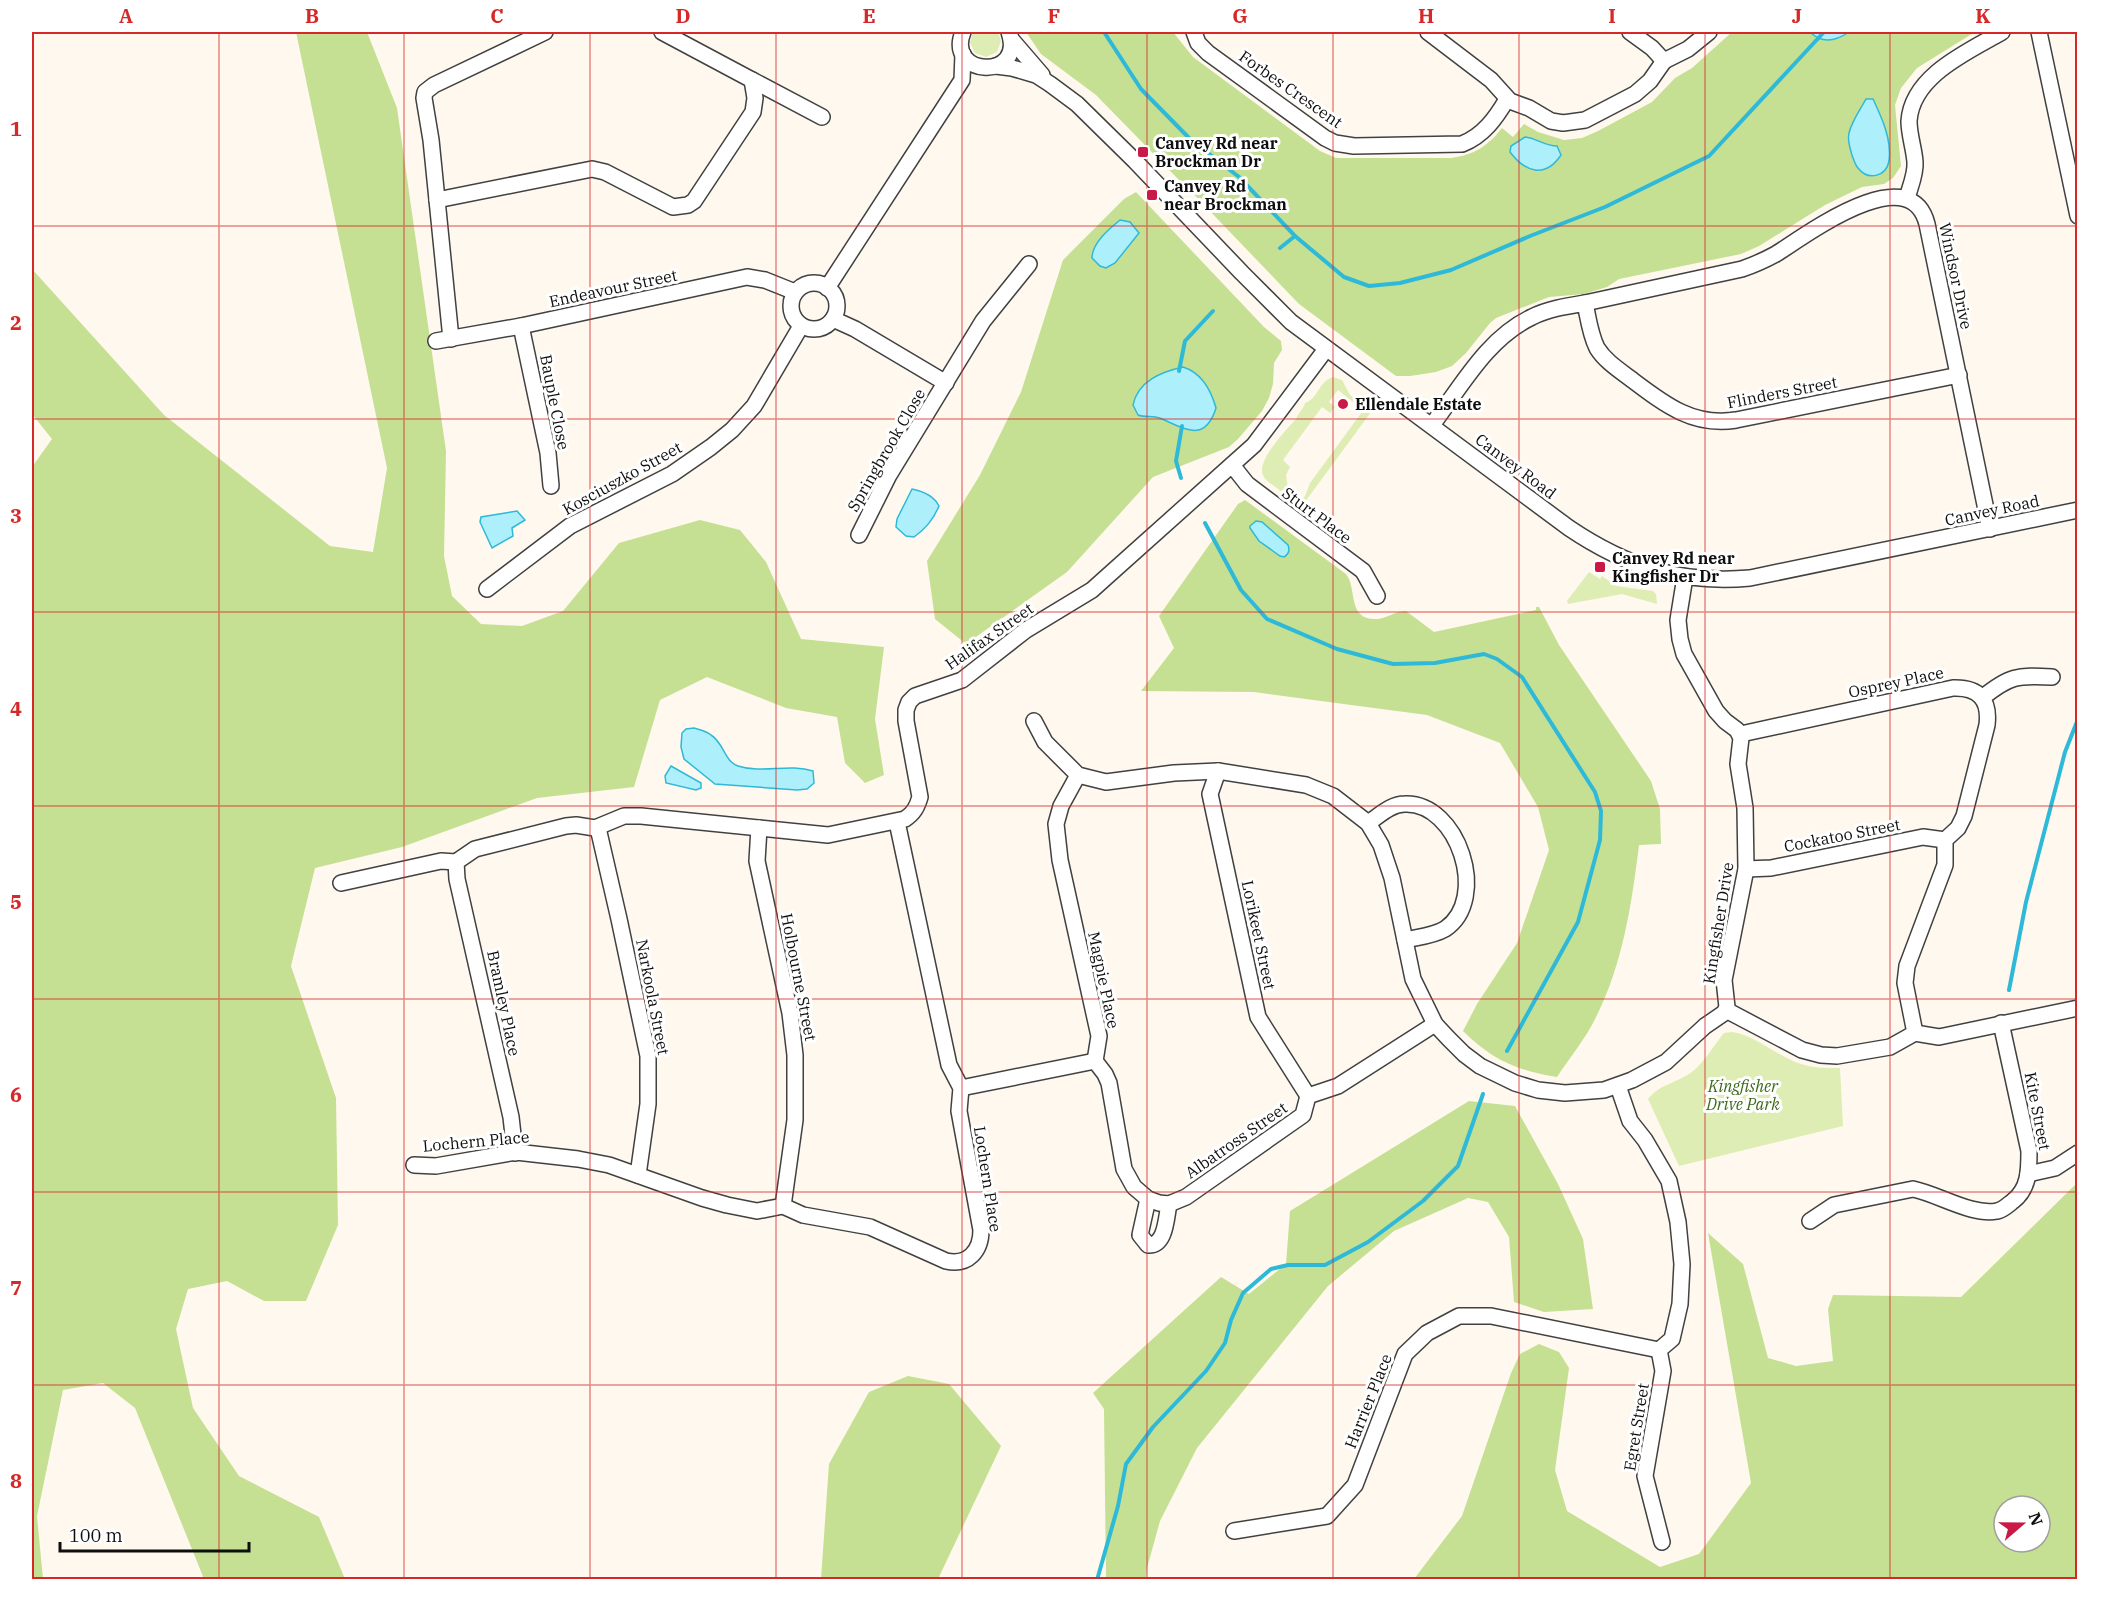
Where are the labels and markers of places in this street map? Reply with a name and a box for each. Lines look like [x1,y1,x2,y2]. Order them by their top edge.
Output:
place label: Canvey Rd near Brockman Dr [1155,133,1278,171]
marker: Canvey Rd near Brockman Dr [1136,145,1150,159]
place label: Canvey Rd near Brockman [1164,176,1287,214]
marker: Canvey Rd near Brockman [1145,188,1159,202]
place label: Ellendale Estate [1355,394,1482,414]
marker: Ellendale Estate [1336,397,1350,411]
place label: Canvey Rd near Kingfisher Dr [1612,548,1735,586]
marker: Canvey Rd near Kingfisher Dr [1593,560,1607,574]

